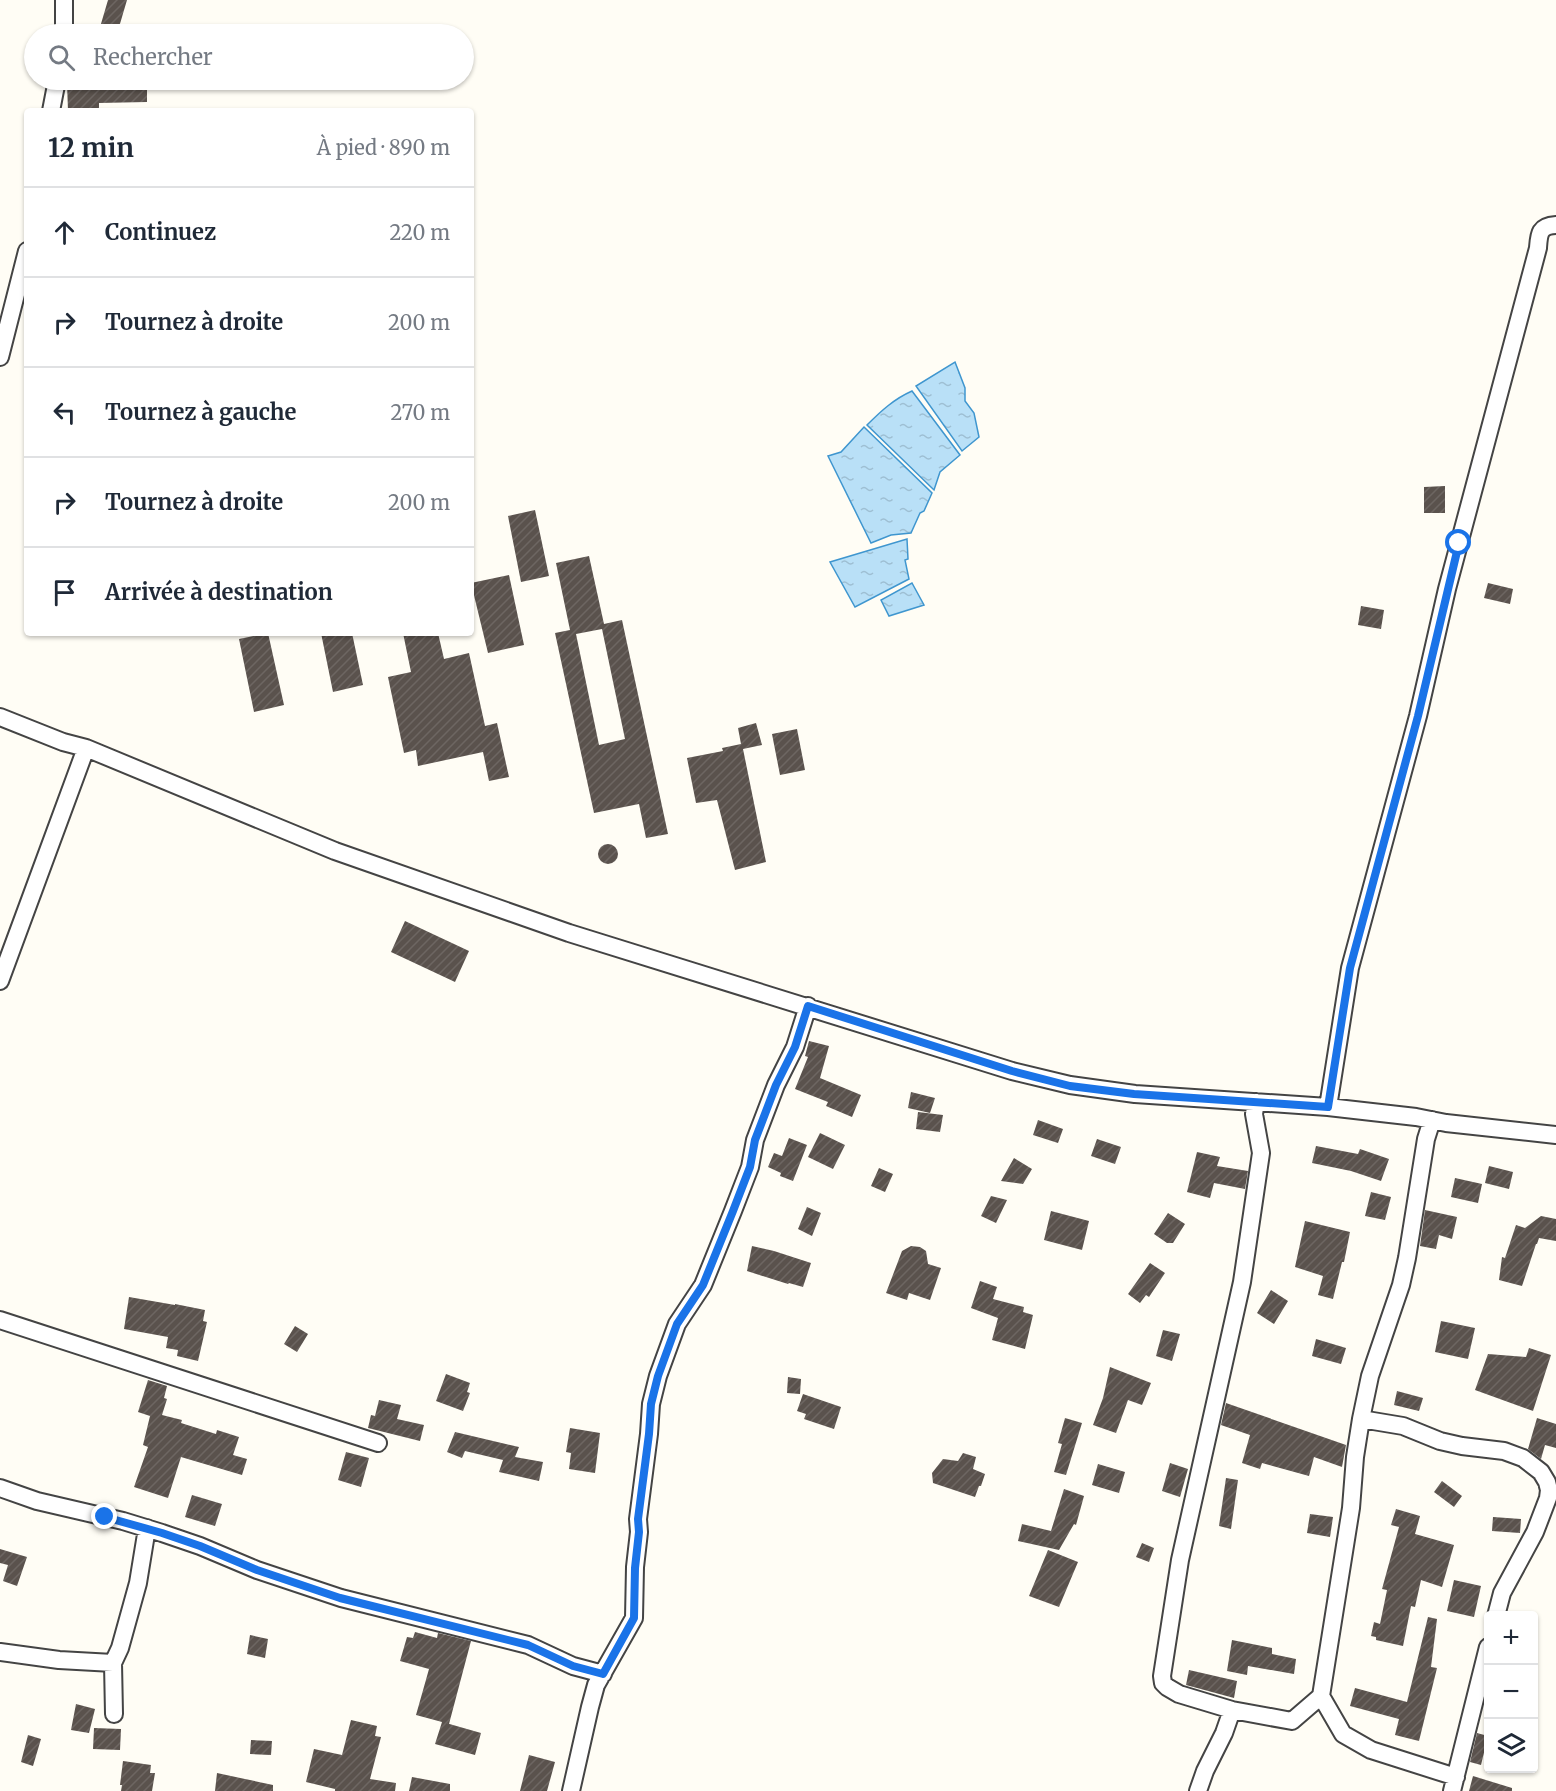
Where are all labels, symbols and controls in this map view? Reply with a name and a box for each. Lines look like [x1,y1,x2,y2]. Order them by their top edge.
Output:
search box [24,24,474,90]
icon: search [45,41,78,74]
text: Rechercher [93,43,213,71]
text: 12 min [48,131,134,164]
text: À pied · 890 m [317,135,450,160]
icon: ahead [48,216,81,249]
text: Continuez [105,218,216,246]
text: 220 m [390,220,450,245]
icon: right [48,306,81,339]
text: Tournez à droite [105,308,283,336]
text: 200 m [388,310,450,335]
icon: left [48,396,81,429]
text: Tournez à gauche [105,398,296,426]
text: 270 m [390,400,450,425]
icon: right [48,486,81,519]
text: Tournez à droite [105,488,283,516]
text: 200 m [388,490,450,515]
route start [1445,529,1471,555]
icon: arrive [48,576,81,609]
text: Arrivée à destination [105,578,333,606]
route end [91,1503,117,1529]
map controls [1484,1611,1538,1773]
button: + [1484,1611,1538,1665]
button: − [1484,1665,1538,1719]
button: layers [1484,1719,1538,1773]

